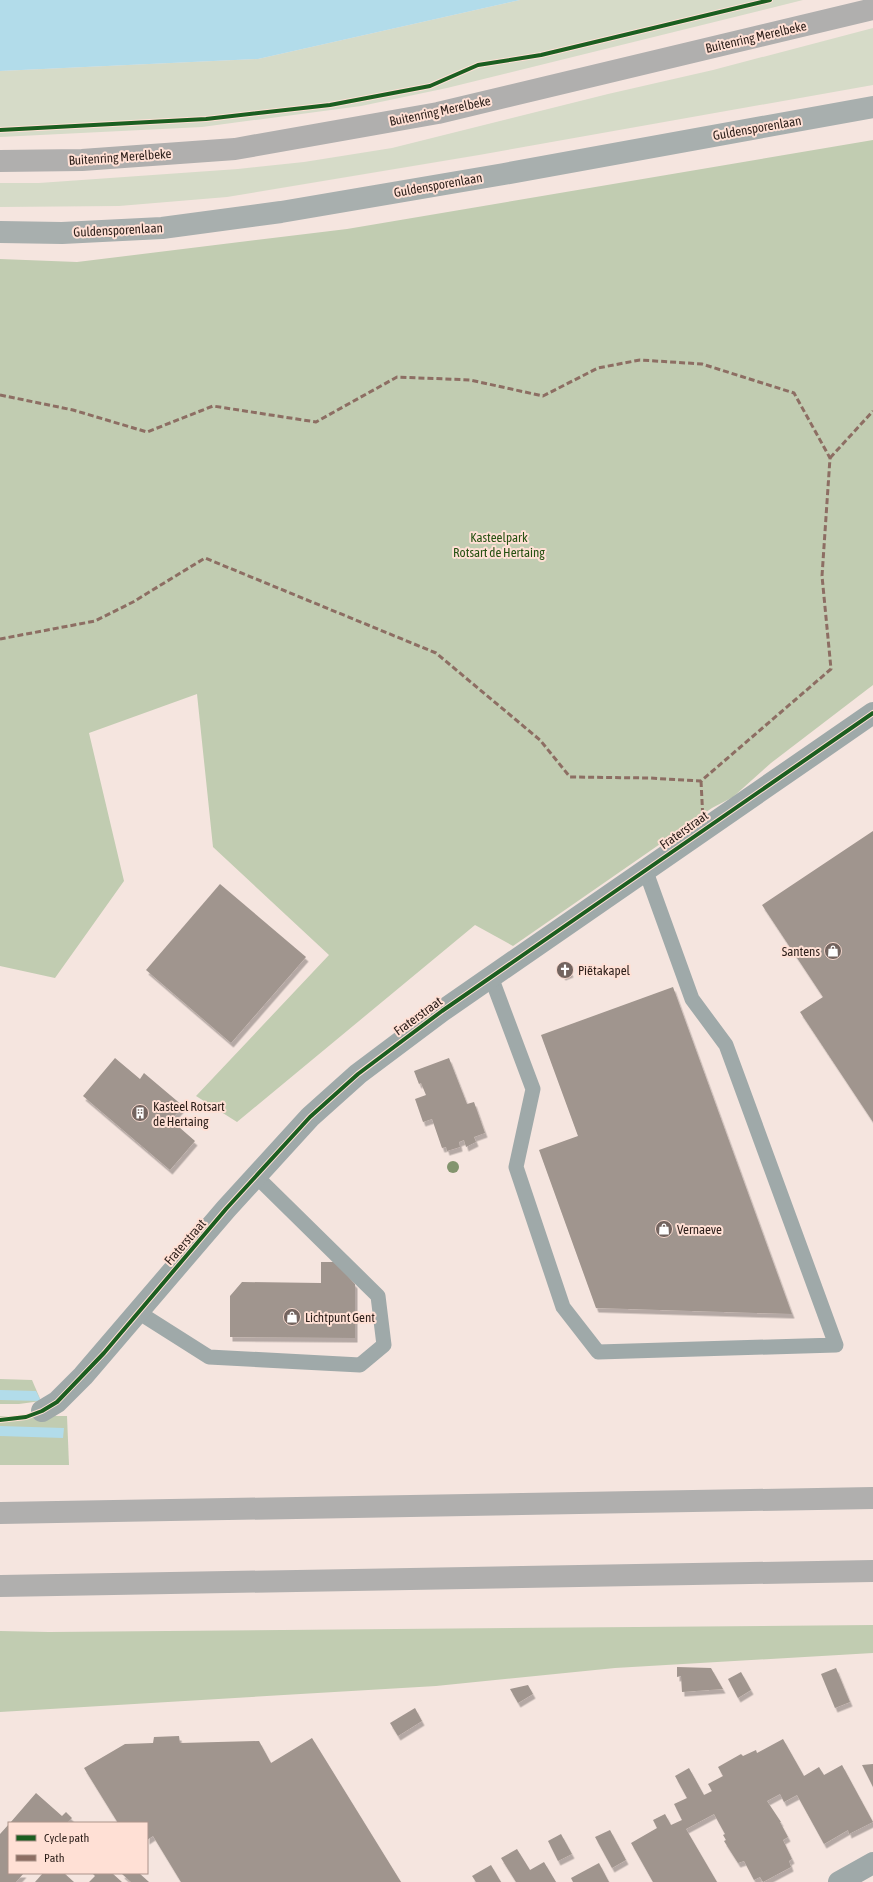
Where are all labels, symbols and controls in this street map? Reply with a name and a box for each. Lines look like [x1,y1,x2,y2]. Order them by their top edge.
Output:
street label: Buitenring Merelbeke [704,18,808,56]
street label: Buitenring Merelbeke [388,93,492,129]
street label: Guldensporenlaan [712,113,802,143]
street label: Buitenring Merelbeke [68,146,172,168]
street label: Guldensporenlaan [393,170,483,200]
street label: Guldensporenlaan [73,220,163,240]
park label: Kasteelpark Rotsart de Hertaing [453,530,545,560]
street label: Fraterstraat [657,808,711,852]
shop icon: Santens [823,941,843,961]
place label: Santens [782,944,820,959]
church icon: Piëtakapel [555,960,575,980]
place label: Piëtakapel [578,963,631,978]
street label: Fraterstraat [391,993,445,1038]
place label: Kasteel Rotsart de Hertaing [153,1099,225,1129]
building icon: Kasteel Rotsart de Hertaing [130,1103,150,1123]
street label: Fraterstraat [161,1216,209,1268]
shop icon: Vernaeve [654,1219,674,1239]
place label: Vernaeve [677,1222,722,1237]
shop icon: Lichtpunt Gent [282,1307,302,1327]
place label: Lichtpunt Gent [305,1310,375,1325]
legend [8,1822,148,1874]
text: Cycle path [44,1831,89,1845]
text: Path [44,1851,65,1865]

